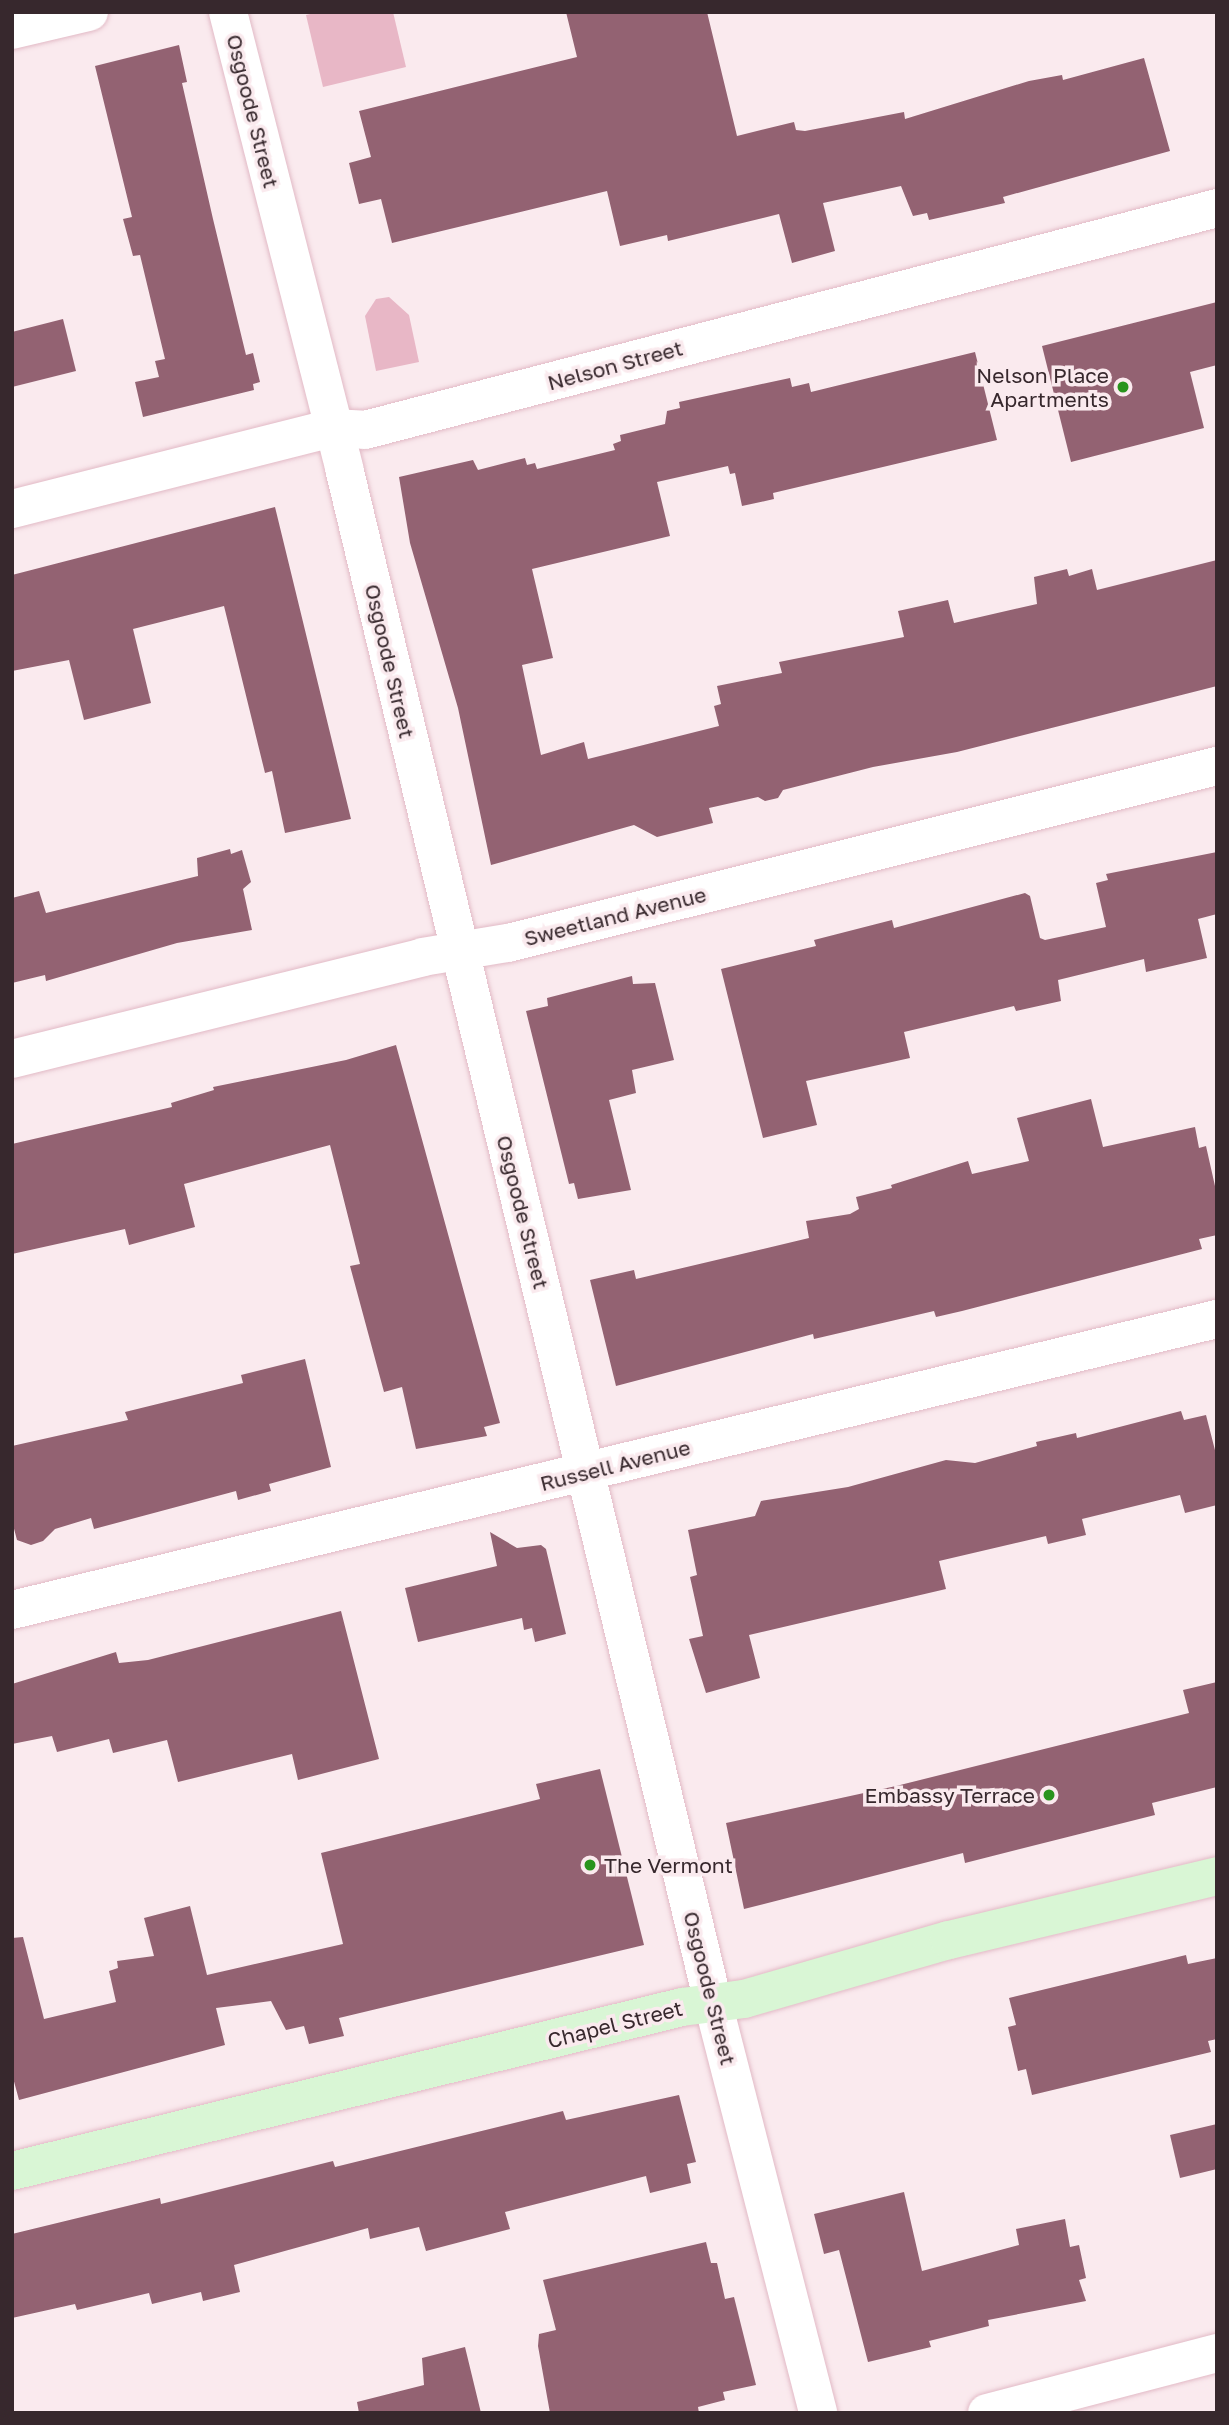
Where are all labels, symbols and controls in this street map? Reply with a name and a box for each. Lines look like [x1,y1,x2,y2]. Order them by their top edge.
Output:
street label: Osgoode Street [222,32,284,190]
street label: Nelson Street [545,335,685,395]
place label: Nelson Place Apartments [976,362,1109,412]
marker: Nelson Place Apartments [1115,379,1131,395]
street label: Osgoode Street [360,582,420,740]
street label: Sweetland Avenue [521,881,709,951]
street label: Osgoode Street [492,1133,554,1291]
street label: Russell Avenue [537,1434,693,1496]
place label: Embassy Terrace [865,1782,1035,1808]
marker: Embassy Terrace [1041,1787,1057,1803]
place label: The Vermont [604,1852,733,1878]
marker: The Vermont [582,1857,598,1873]
street label: Osgoode Street [679,1909,741,2067]
street label: Chapel Street [545,1995,685,2053]

